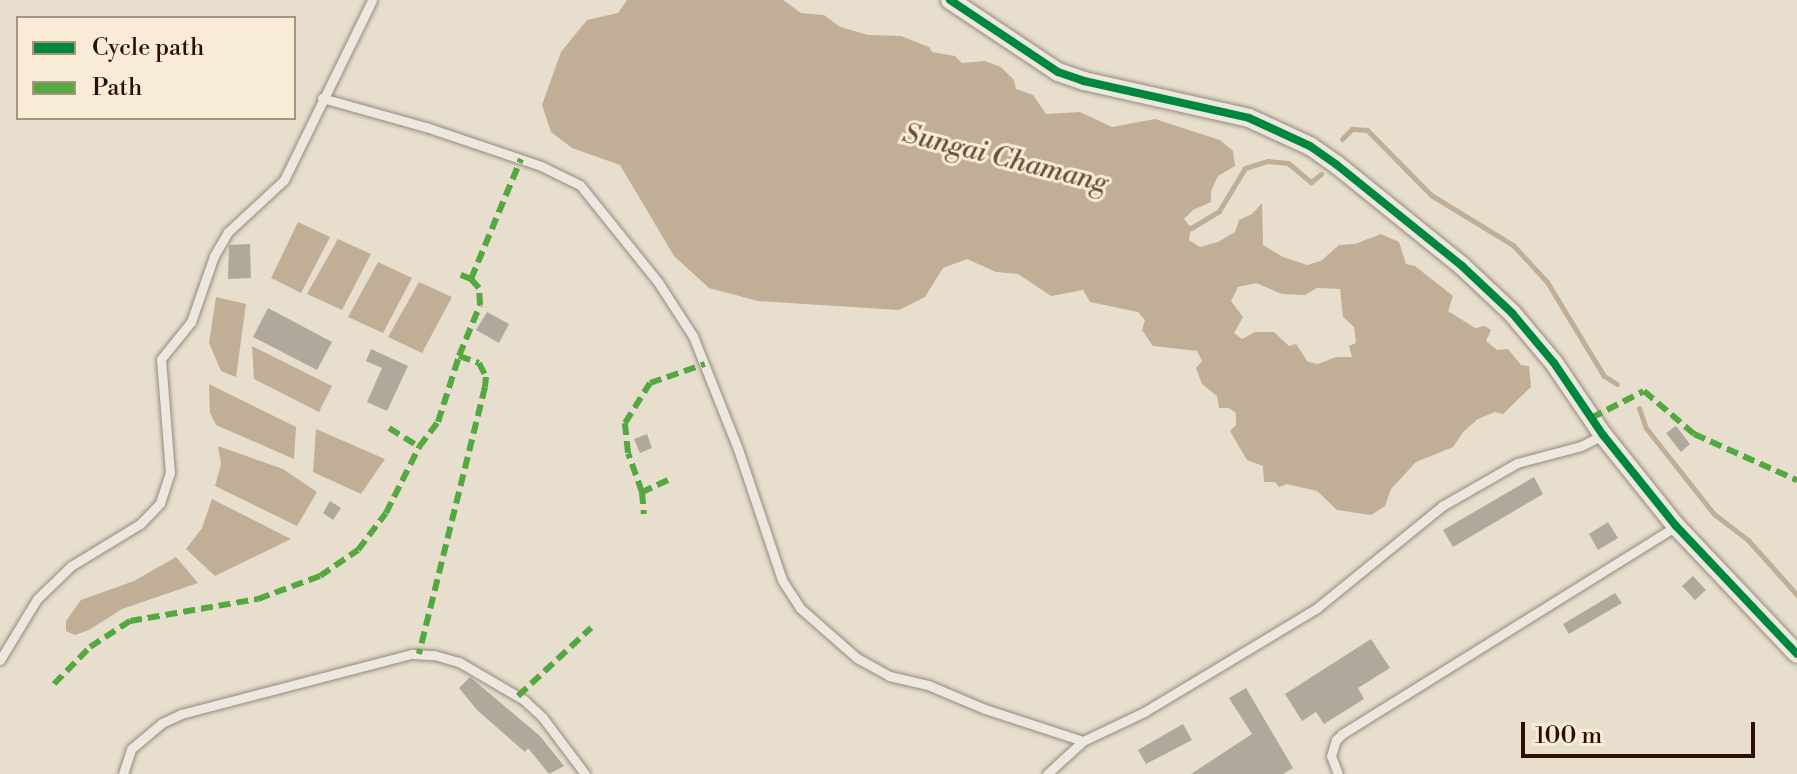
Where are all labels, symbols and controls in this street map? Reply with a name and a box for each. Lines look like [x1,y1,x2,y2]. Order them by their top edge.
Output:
legend [16,16,296,120]
text: Cycle path [92,33,204,63]
text: Path [92,73,142,103]
water label: Sungai Chamang [899,117,1111,201]
scale bar [1525,706,1759,756]
text: 100 m [1535,721,1602,751]

